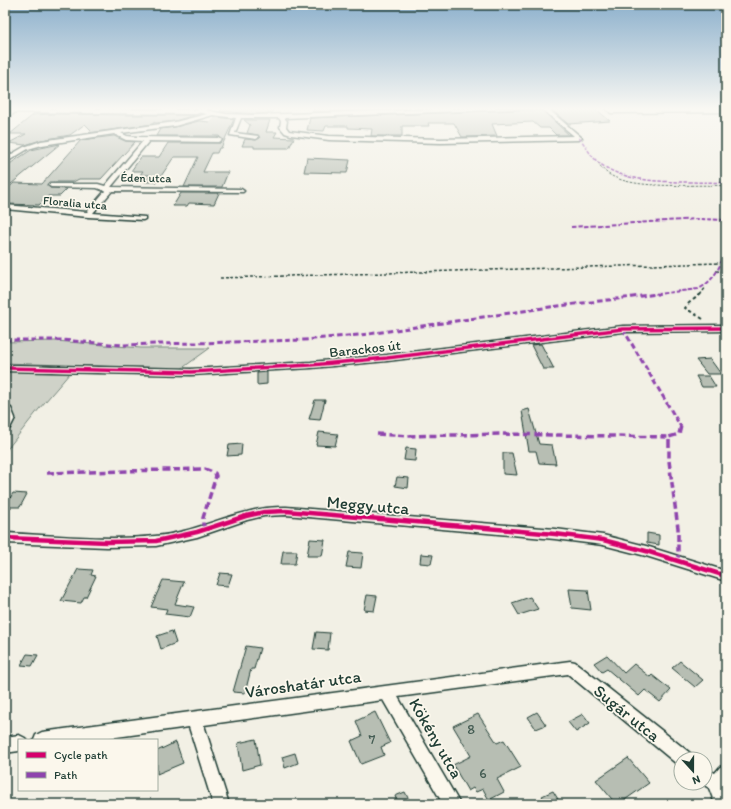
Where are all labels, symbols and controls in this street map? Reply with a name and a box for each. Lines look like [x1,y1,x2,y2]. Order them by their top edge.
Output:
street label: Éden utca [120,171,172,185]
street label: Floralia utca [42,193,108,213]
street label: Barackos út [328,337,402,361]
street label: Meggy utca [326,491,410,519]
street label: Városhatár utca [244,666,362,702]
street label: Sugár utca [590,680,664,746]
street label: Kökény utca [405,694,467,782]
house number: 8 [467,721,475,738]
house number: 7 [369,731,376,748]
legend [18,739,158,791]
text: Cycle path [54,748,108,762]
north arrow [673,751,713,791]
house number: 6 [479,765,487,782]
text: Path [54,768,77,782]
text: N [691,772,702,787]

